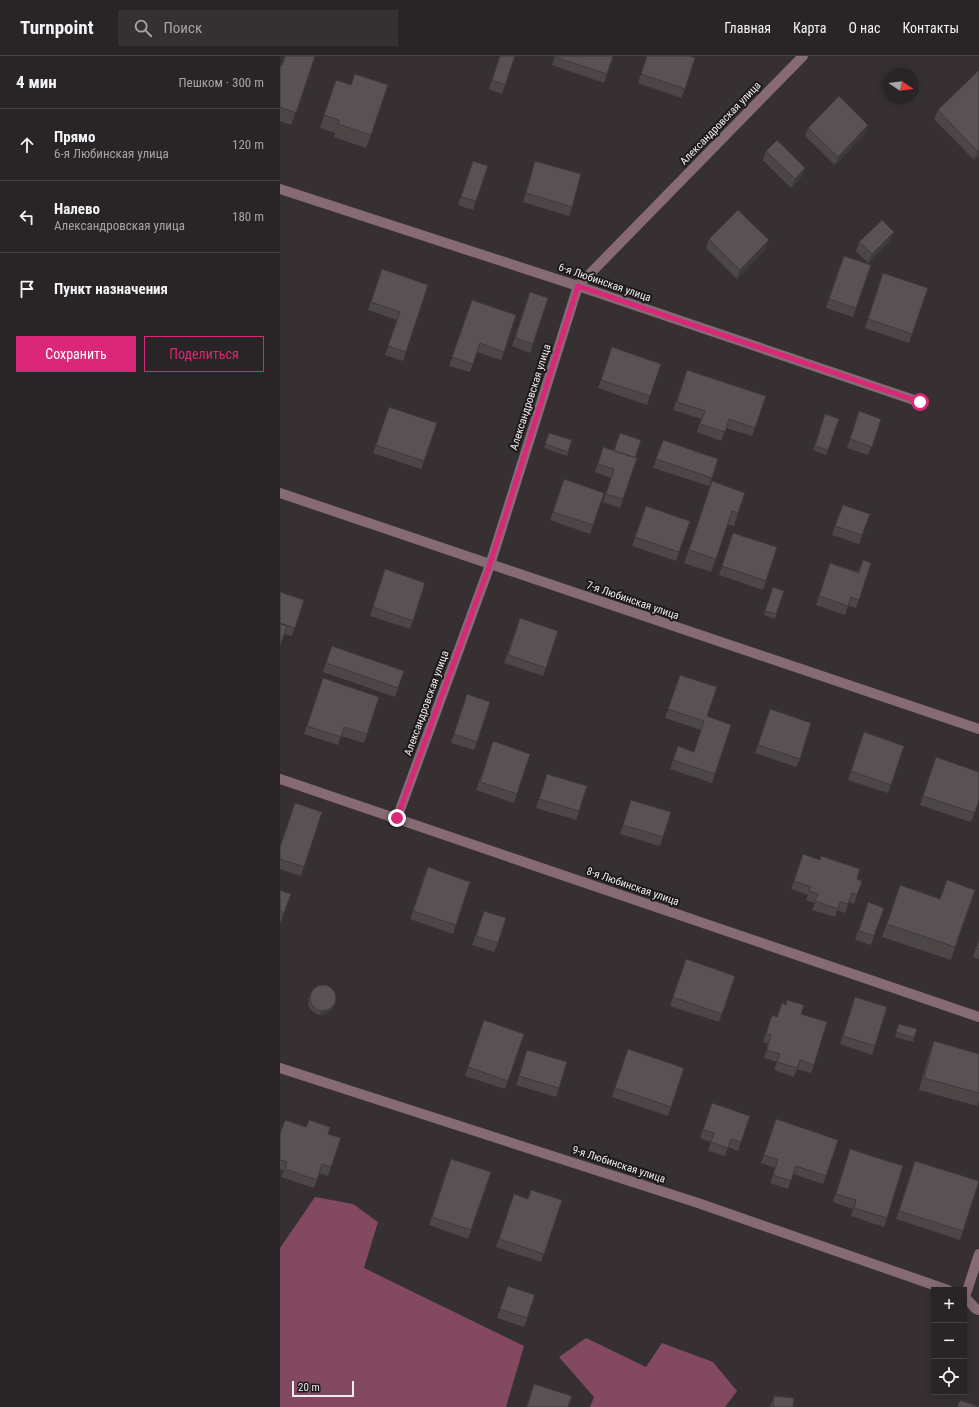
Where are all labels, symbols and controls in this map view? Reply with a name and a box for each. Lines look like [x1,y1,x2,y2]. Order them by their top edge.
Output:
search box [118,10,398,46]
text: Turnpoint [20,16,94,39]
icon: search [132,17,154,39]
text: Поиск [164,19,202,37]
text: Главная [724,20,771,36]
text: Карта [793,20,826,36]
text: О нас [848,20,880,36]
text: Контакты [902,20,959,36]
north arrow [883,68,919,104]
text: 4 мин [16,72,57,92]
text: Пешком · 300 m [178,75,264,90]
street label: Александровская улица [677,79,764,168]
text: Прямо [54,128,95,146]
icon: ahead [16,134,38,156]
text: 120 m [232,137,264,152]
text: 6-я Любинская улица [54,146,169,161]
text: Налево [54,200,100,218]
icon: left [16,206,38,228]
text: 180 m [232,209,264,224]
text: Александровская улица [54,218,185,233]
street label: 6-я Любинская улица [557,261,653,304]
icon: arrive [16,278,38,300]
text: Пункт назначения [54,280,168,298]
button: Сохранить [16,336,136,372]
button: Поделиться [144,336,264,372]
street label: Александровская улица [507,342,554,452]
route start [911,393,929,411]
street label: 7-я Любинская улица [585,579,681,622]
street label: Александровская улица [401,649,452,757]
route end [388,809,406,827]
street label: 8-я Любинская улица [585,865,681,908]
street label: 9-я Любинская улица [571,1143,667,1186]
map controls [931,1287,967,1395]
button: + [931,1287,967,1323]
button: − [931,1323,967,1359]
button: locate [931,1359,967,1395]
scale bar [292,1379,354,1398]
text: 20 m [298,1381,320,1394]

